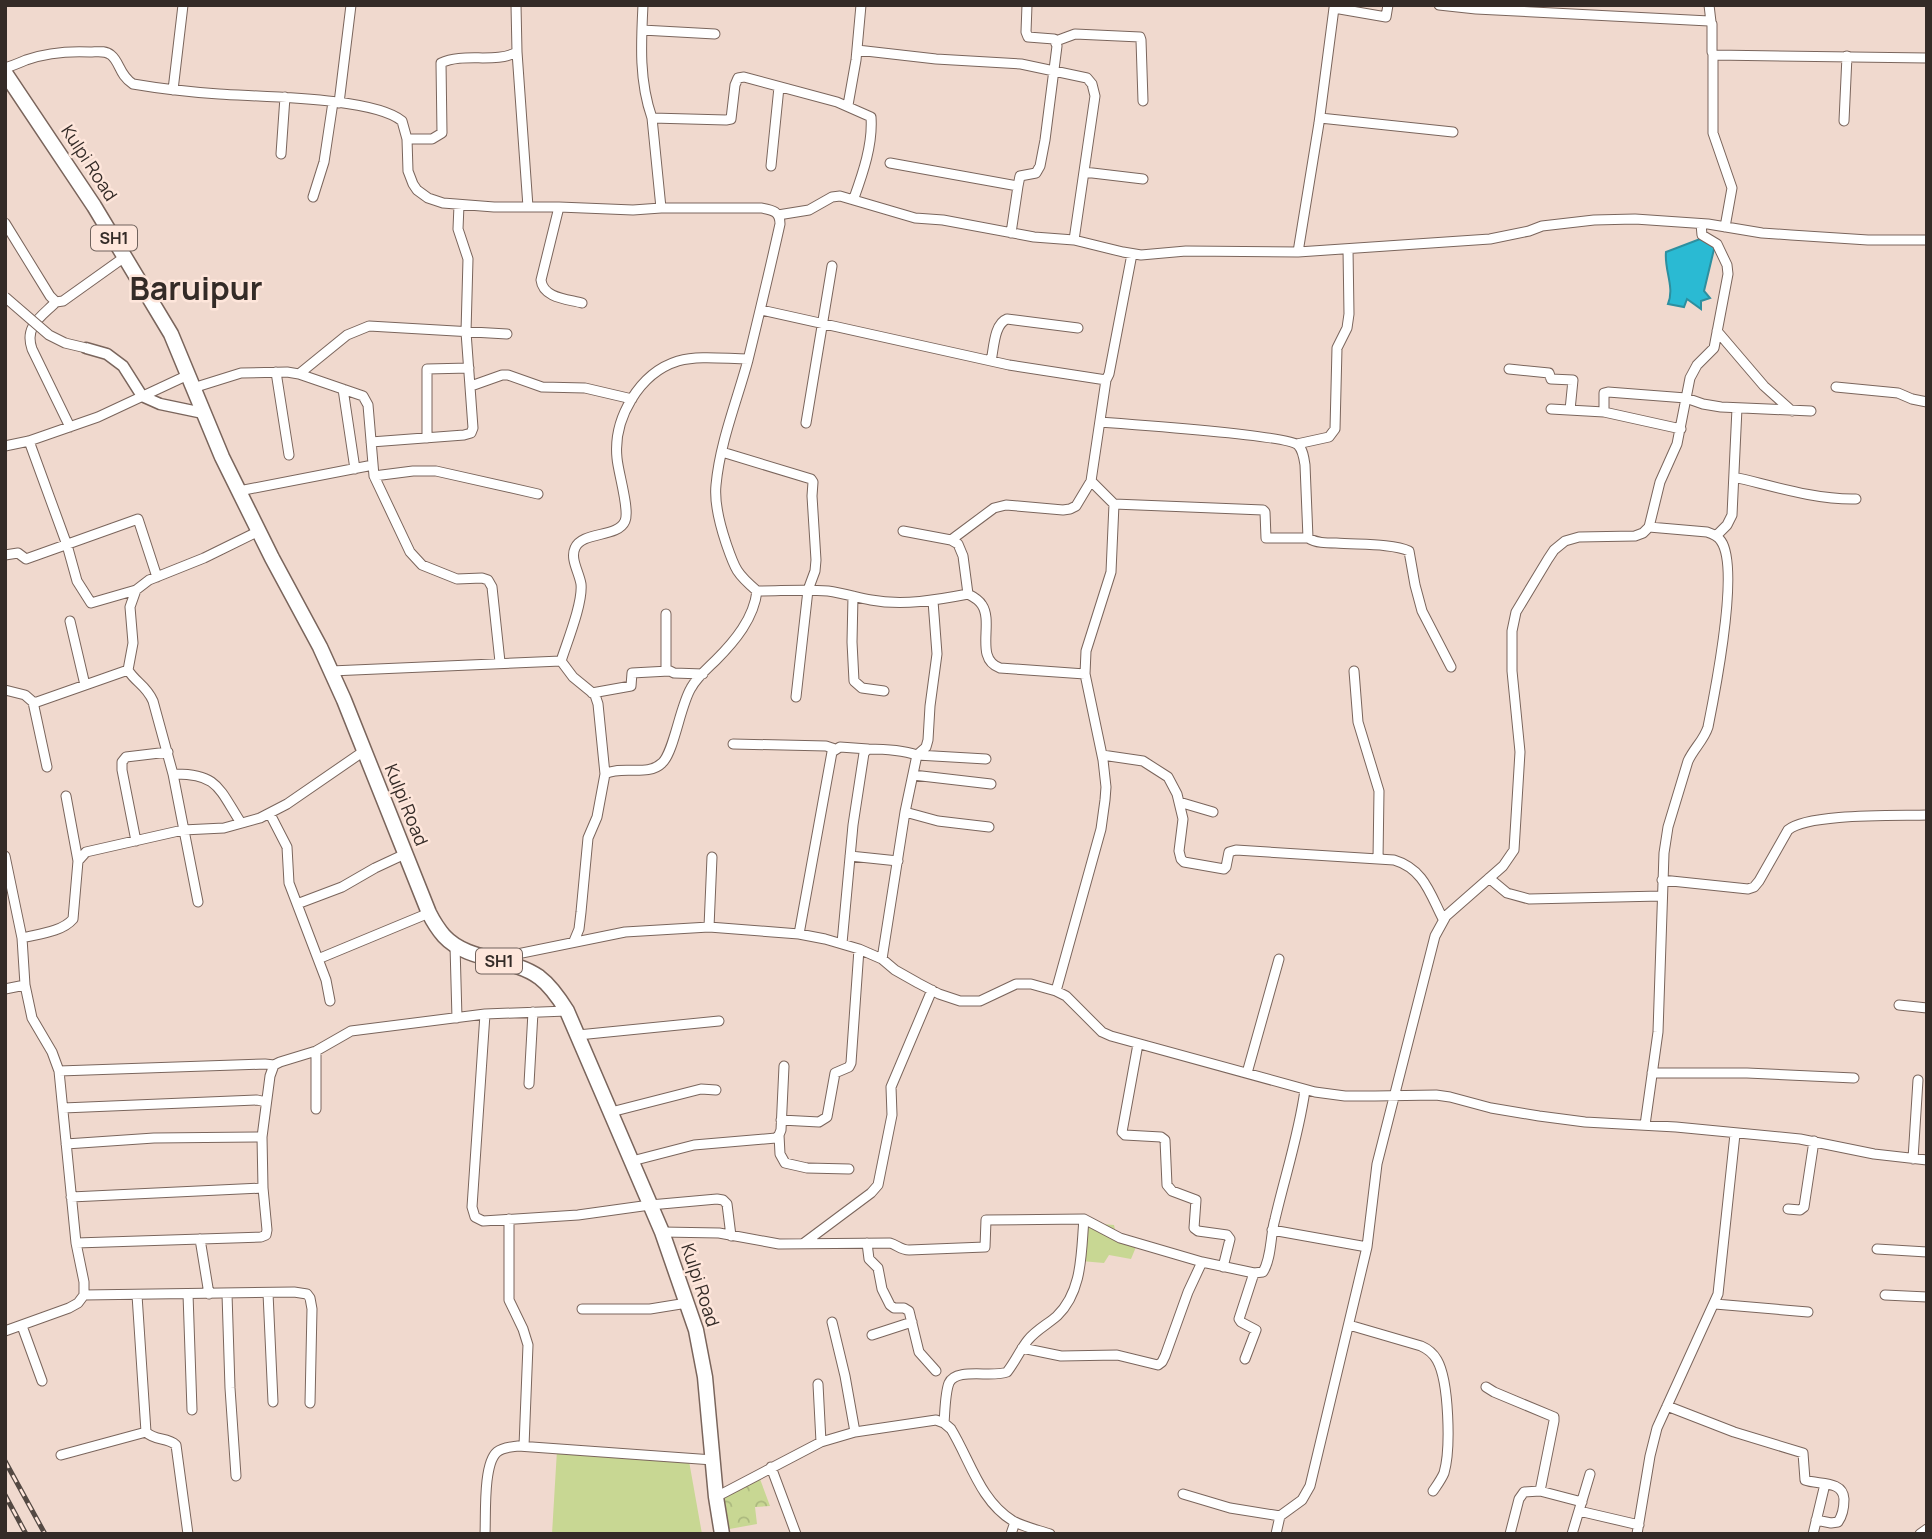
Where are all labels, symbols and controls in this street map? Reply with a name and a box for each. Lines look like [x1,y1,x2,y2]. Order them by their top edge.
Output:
street label: Kulpi Road [56,120,123,205]
road number: SH1 [91,226,137,250]
district label: Baruipur [130,266,262,310]
street label: Kulpi Road [380,760,434,849]
road number: SH1 [476,948,522,973]
street label: Kulpi Road [676,1240,726,1329]

